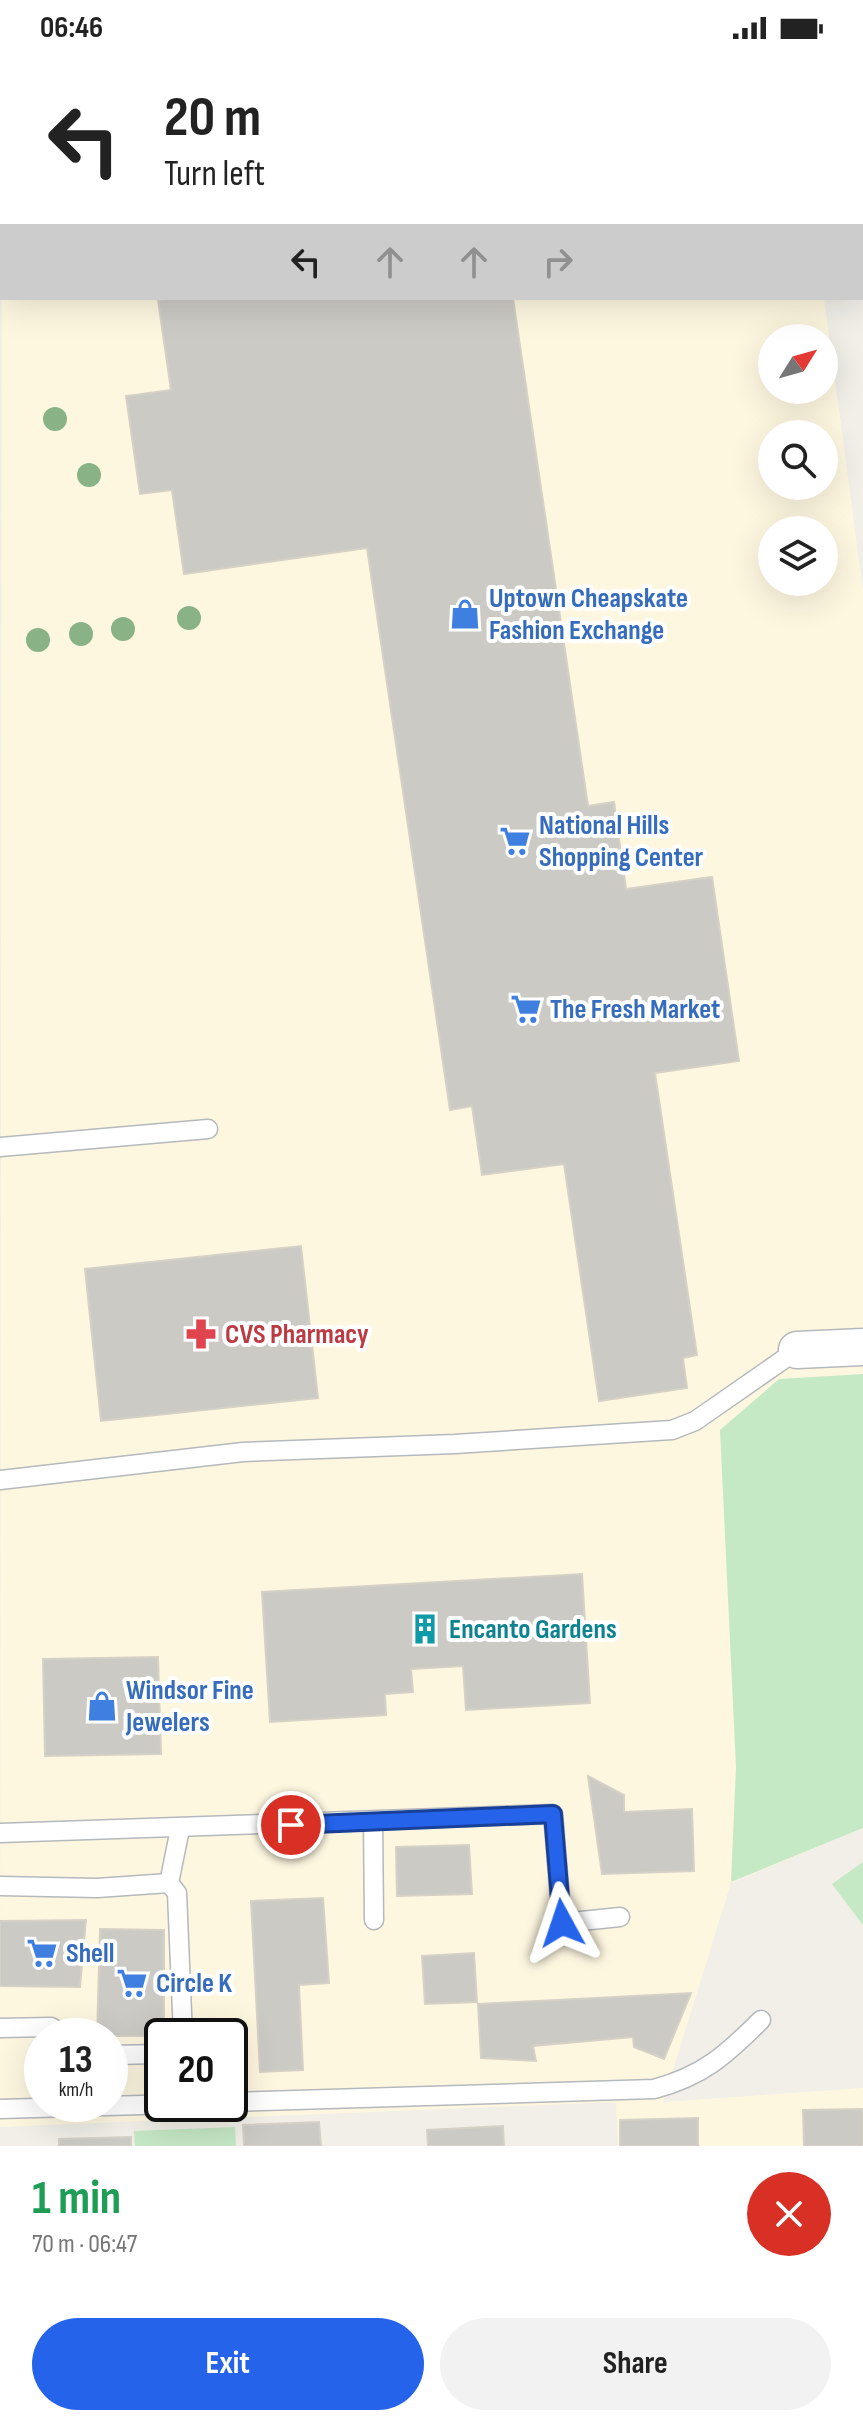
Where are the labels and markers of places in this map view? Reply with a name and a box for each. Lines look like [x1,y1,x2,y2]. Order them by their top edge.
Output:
place label: Uptown Cheapskate Fashion Exchange [489,582,688,647]
shop icon: Uptown Cheapskate Fashion Exchange [448,597,482,631]
place label: National Hills Shopping Center [539,809,704,874]
supermarket icon: National Hills Shopping Center [498,824,532,858]
supermarket icon: The Fresh Market [509,992,543,1026]
place label: The Fresh Market [550,993,720,1026]
pharmacy icon: CVS Pharmacy [184,1317,218,1351]
place label: CVS Pharmacy [225,1318,369,1351]
building icon: Encanto Gardens [408,1612,442,1646]
place label: Encanto Gardens [449,1613,617,1646]
place label: Windsor Fine Jewelers [125,1674,254,1739]
shop icon: Windsor Fine Jewelers [85,1689,119,1723]
pin [257,1791,325,1859]
supermarket icon: Shell [25,1936,59,1970]
place label: Shell [66,1937,114,1970]
supermarket icon: Circle K [115,1966,149,2000]
place label: Circle K [156,1967,232,2000]

